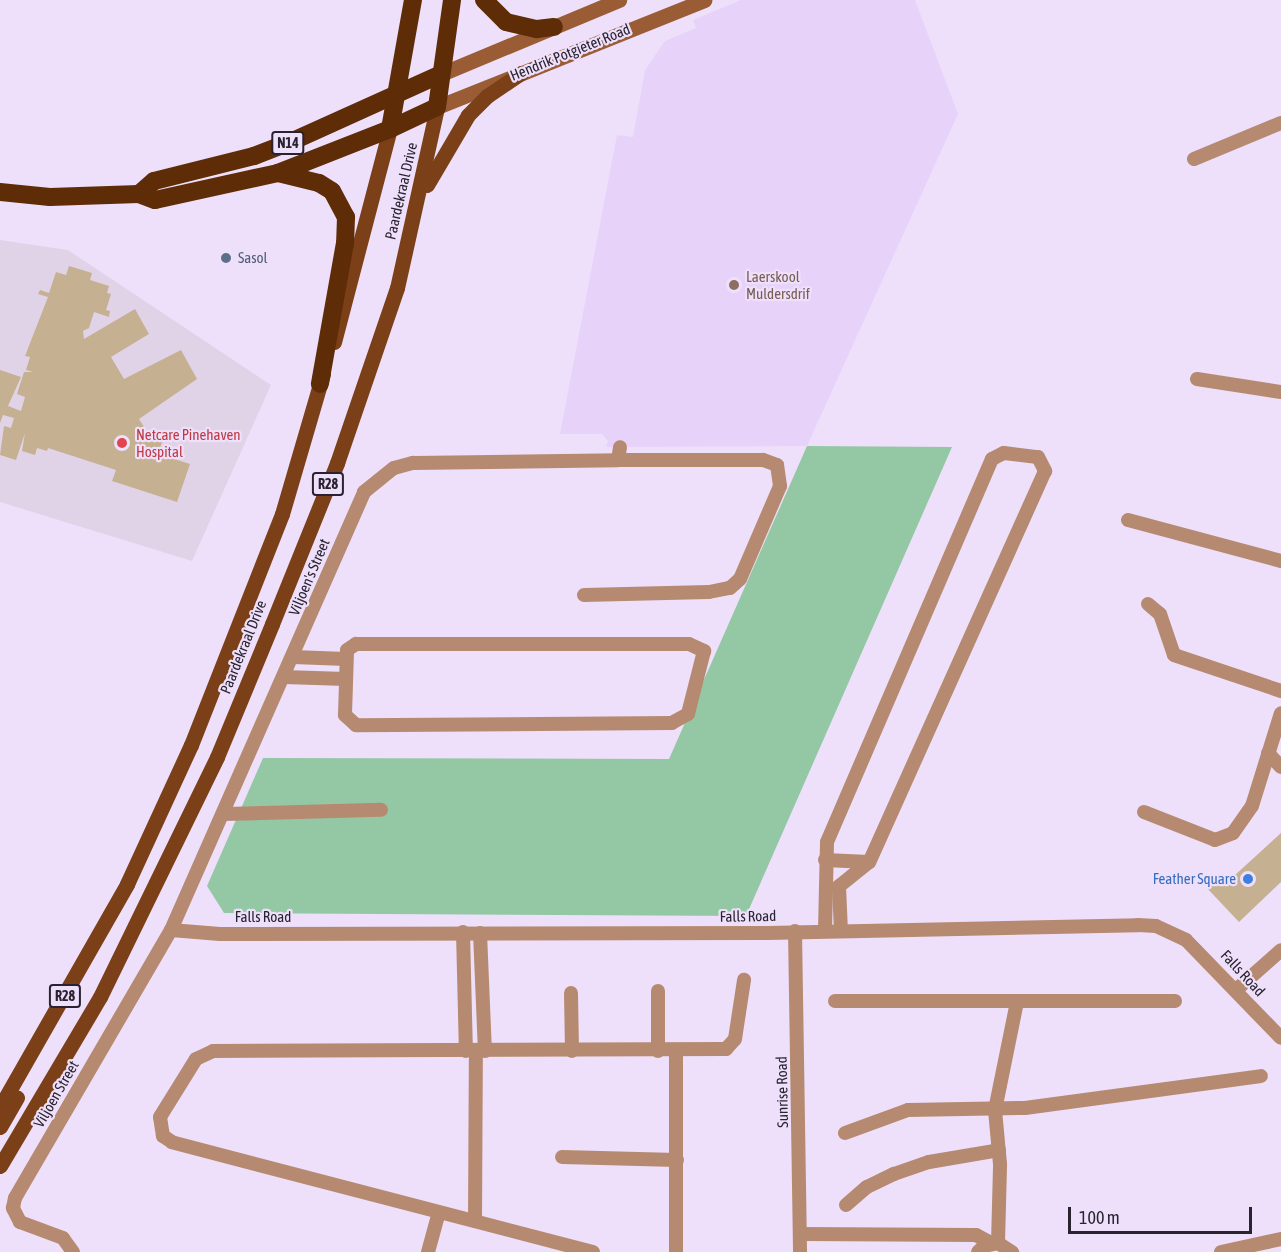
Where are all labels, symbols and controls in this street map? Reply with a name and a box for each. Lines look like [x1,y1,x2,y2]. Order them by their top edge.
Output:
street label: Hendrik Potgieter Road [507,20,633,84]
road number: N14 [270,132,306,154]
street label: Paardekraal Drive [381,141,421,241]
place label: Sasol [238,249,268,267]
marker: Sasol [219,251,233,265]
place label: Laerskool Muldersdrif [746,267,810,302]
marker: Laerskool Muldersdrif [727,278,741,292]
place label: Netcare Pinehaven Hospital [136,425,241,460]
marker: Netcare Pinehaven Hospital [113,434,131,452]
road number: R28 [312,473,344,495]
street label: Viljoen's Street [285,536,333,618]
street label: Paardekraal Drive [216,598,270,696]
place label: Feather Square [1153,870,1236,888]
marker: Feather Square [1241,872,1255,886]
street label: Falls Road [720,907,776,925]
street label: Falls Road [235,908,291,926]
street label: Falls Road [1217,946,1269,1000]
road number: R28 [48,985,82,1007]
street label: Sunrise Road [772,1056,792,1128]
street label: Viljoen Street [30,1057,82,1131]
scale bar [1071,1195,1256,1233]
text: 100 m [1079,1207,1120,1228]

